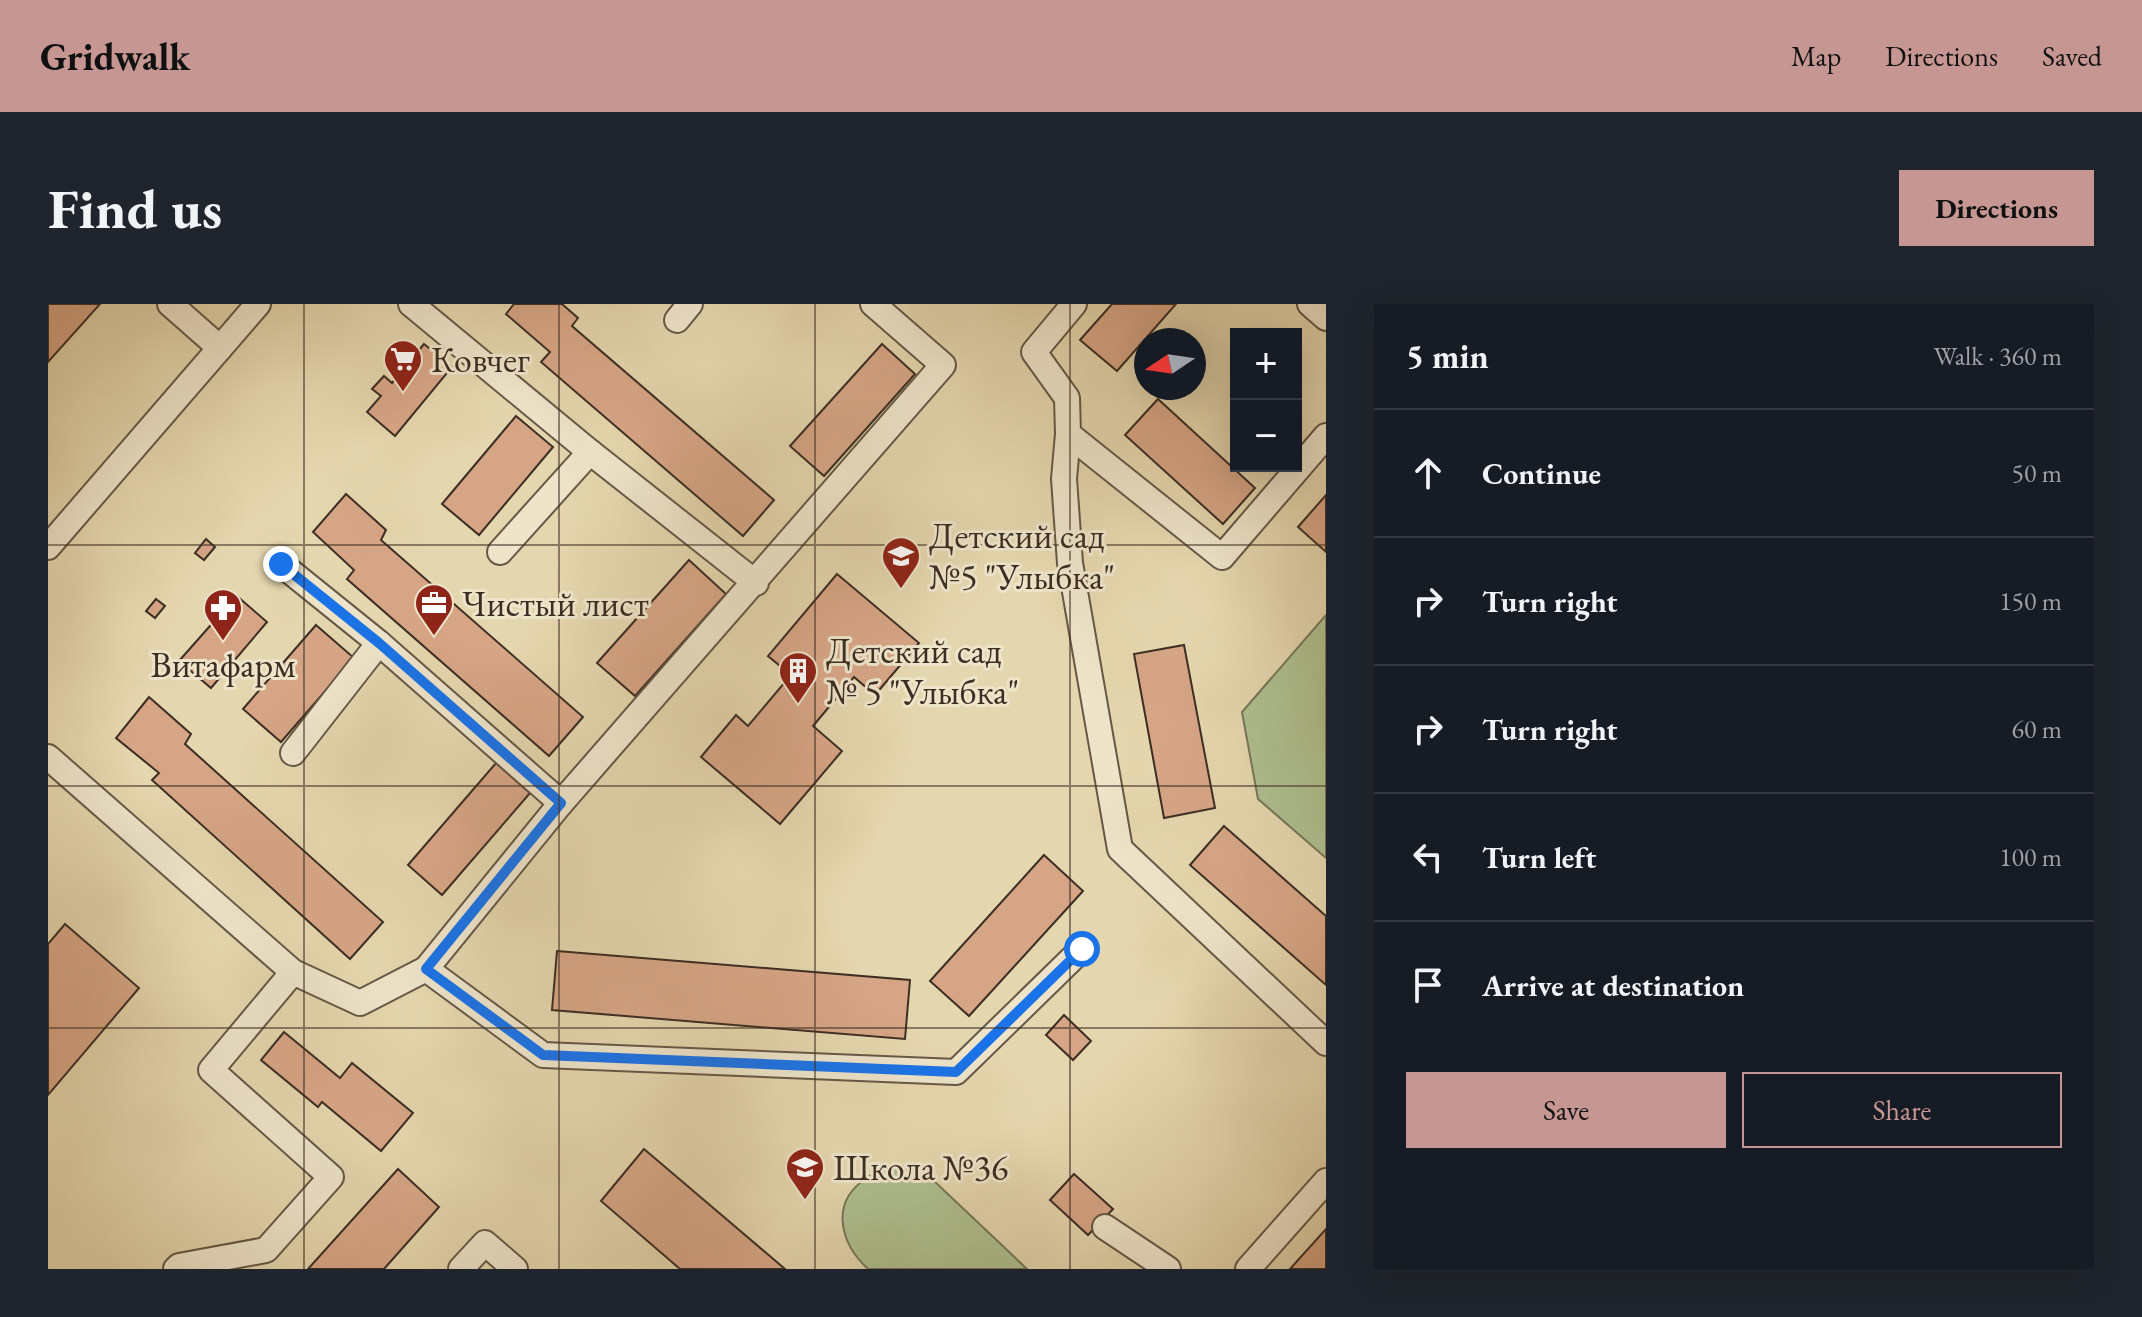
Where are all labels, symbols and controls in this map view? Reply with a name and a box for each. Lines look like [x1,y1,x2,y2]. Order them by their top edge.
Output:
text: Gridwalk [40,32,190,81]
text: Map [1791,38,1841,74]
text: Directions [1885,38,1998,74]
text: Saved [2042,38,2102,74]
button: Directions [1899,170,2094,246]
text: Find us [48,172,222,245]
north arrow [1134,328,1206,400]
map controls [1230,328,1302,472]
button: + [1230,328,1302,400]
text: 5 min [1406,334,1489,378]
place label: Ковчег [431,336,530,383]
supermarket icon: Ковчег [382,338,424,393]
text: Walk · 360 m [1934,339,2062,373]
button: − [1230,400,1302,472]
icon: ahead [1406,451,1450,495]
text: Continue [1482,454,1601,493]
text: 50 m [2012,456,2062,490]
place label: Детский сад №5 "Улыбка" [929,512,1115,600]
school or university icon: Детский сад №5 "Улыбка" [880,535,922,590]
route end [263,546,299,582]
icon: right [1406,579,1450,623]
place label: Чистый лист [462,580,649,627]
office icon: Чистый лист [413,582,455,637]
text: Turn right [1482,582,1618,621]
text: 150 m [1999,584,2062,618]
pharmacy icon: Витафарм [202,587,244,642]
place label: Детский сад № 5 "Улыбка" [826,627,1019,715]
place label: Витафарм [151,641,296,688]
building icon: Детский сад № 5 "Улыбка" [777,650,819,705]
icon: right [1406,707,1450,751]
text: Turn right [1482,710,1618,749]
text: 60 m [2012,712,2062,746]
icon: left [1406,835,1450,879]
text: Turn left [1482,838,1596,877]
text: 100 m [1999,840,2062,874]
route start [1064,931,1100,967]
icon: arrive [1406,963,1450,1007]
text: Arrive at destination [1482,966,1744,1005]
button: Save [1406,1072,1726,1148]
button: Share [1742,1072,2062,1148]
place label: Школа №36 [833,1144,1008,1191]
school or university icon: Школа №36 [784,1146,826,1201]

